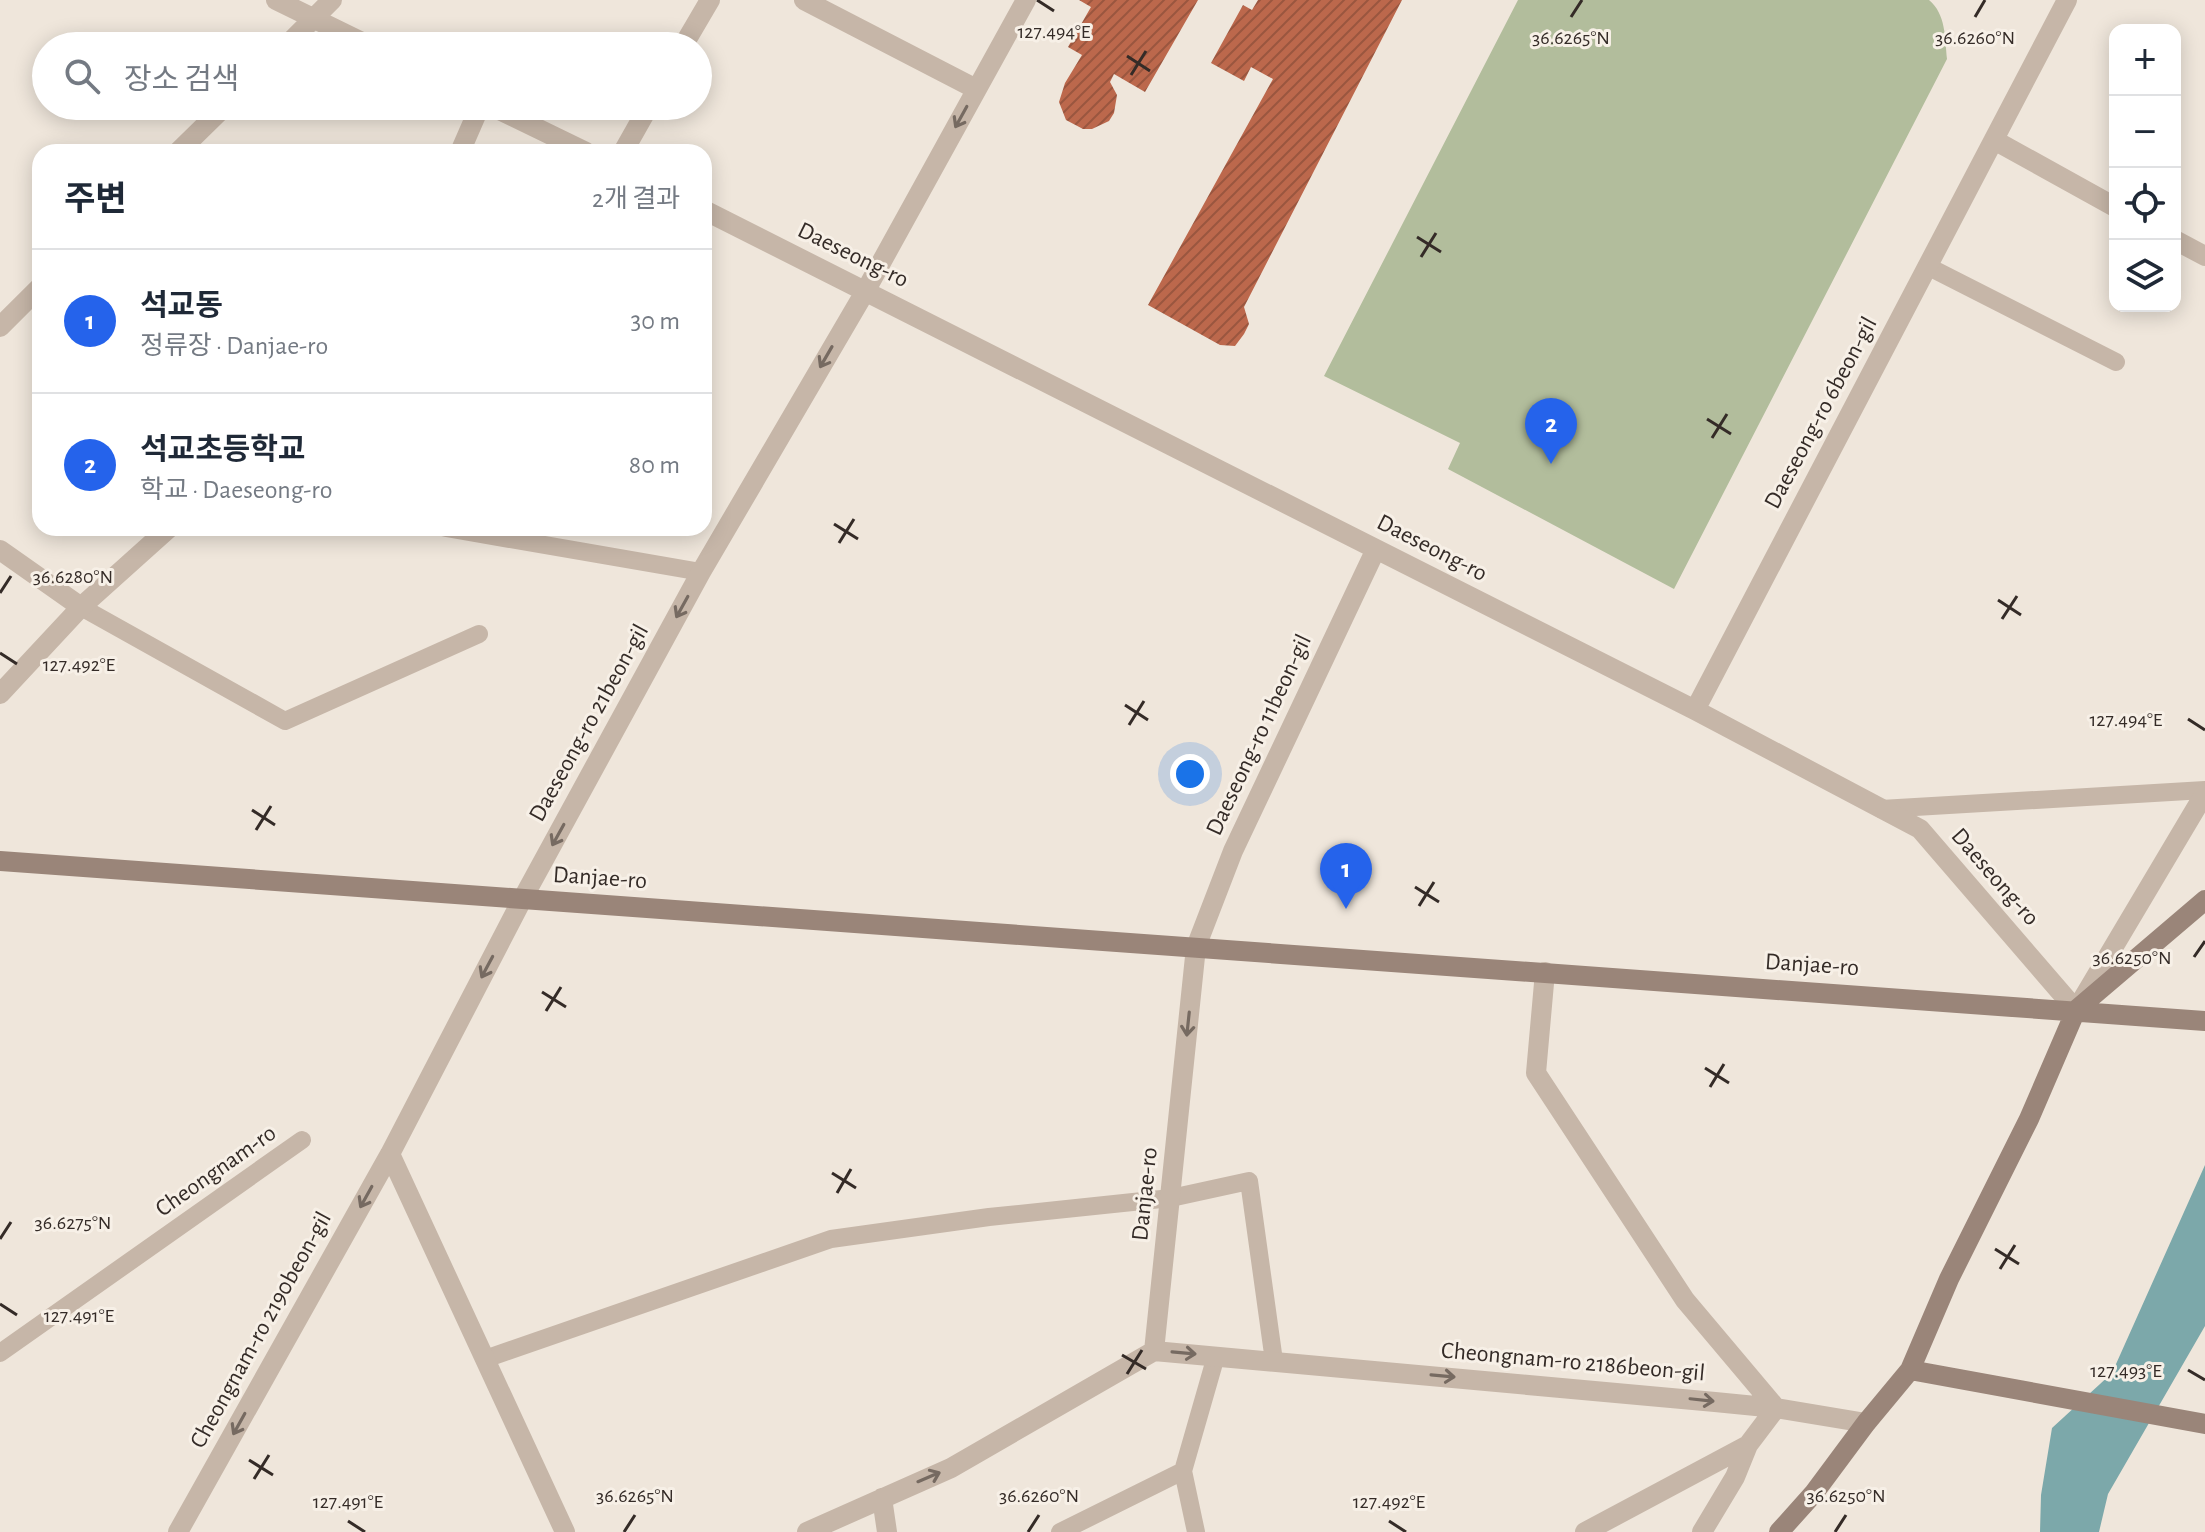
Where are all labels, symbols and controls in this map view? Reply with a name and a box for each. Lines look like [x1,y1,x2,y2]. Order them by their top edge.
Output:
text: 127.494°E [1017,22,1091,42]
map controls [2109,24,2181,312]
button: + [2109,24,2181,96]
text: 36.6265°N [1532,28,1610,48]
text: 36.6260°N [1935,28,2015,48]
search box [32,32,712,120]
icon: search [60,54,104,98]
text: 장소 검색 [124,65,239,95]
button: − [2109,96,2181,168]
one-way arrow [953,105,968,129]
button: locate [2109,168,2181,240]
text: 주변 [64,183,127,217]
text: 2개 결과 [592,186,680,212]
street label: Daeseong-ro [794,218,912,292]
button: layers [2109,240,2181,312]
text: 석교동 [140,291,223,321]
text: 1 [85,308,95,334]
text: 30 m [630,308,680,334]
street label: Daeseong-ro 6beon-gil [1760,313,1882,513]
text: 정류장 · Danjae-ro [140,333,328,359]
one-way arrow [818,345,834,368]
pin: 2 [1525,398,1577,464]
text: 석교초등학교 [140,435,306,465]
text: 2 [84,452,96,478]
text: 80 m [629,452,680,478]
text: 학교 · Daeseong-ro [140,477,332,503]
street label: Daeseong-ro [1373,510,1491,586]
text: 36.6280°N [33,567,113,587]
one-way arrow [674,594,690,618]
street label: Daeseong-ro 21beon-gil [525,620,653,826]
street label: Daeseong-ro 11beon-gil [1202,631,1316,839]
text: 127.492°E [43,655,116,675]
text: 127.494°E [2089,710,2163,730]
your location [1170,754,1210,794]
one-way arrow [550,822,565,846]
street label: Daeseong-ro [1947,824,2043,930]
pin: 1 [1320,843,1372,909]
street label: Danjae-ro [552,863,648,893]
text: 36.6250°N [2092,948,2172,968]
street label: Danjae-ro [1764,950,1860,980]
one-way arrow [479,955,495,979]
one-way arrow [1181,1010,1196,1037]
street label: Cheongnam-ro [151,1121,281,1221]
street label: Danjae-ro [1128,1146,1162,1242]
one-way arrow [358,1185,374,1208]
street label: Cheongnam-ro 2190beon-gil [186,1208,336,1452]
text: 36.6275°N [35,1213,111,1233]
text: 127.491°E [44,1306,115,1326]
street label: Cheongnam-ro 2186beon-gil [1440,1339,1706,1385]
one-way arrow [1170,1346,1197,1361]
text: 127.493°E [2090,1361,2162,1381]
one-way arrow [1429,1368,1456,1383]
one-way arrow [1688,1393,1715,1408]
one-way arrow [230,1412,246,1435]
one-way arrow [916,1469,941,1484]
text: 36.6265°N [596,1486,674,1506]
text: 36.6260°N [999,1486,1079,1506]
text: 36.6250°N [1806,1486,1886,1506]
text: 127.491°E [313,1492,384,1512]
text: 127.492°E [1353,1492,1426,1512]

